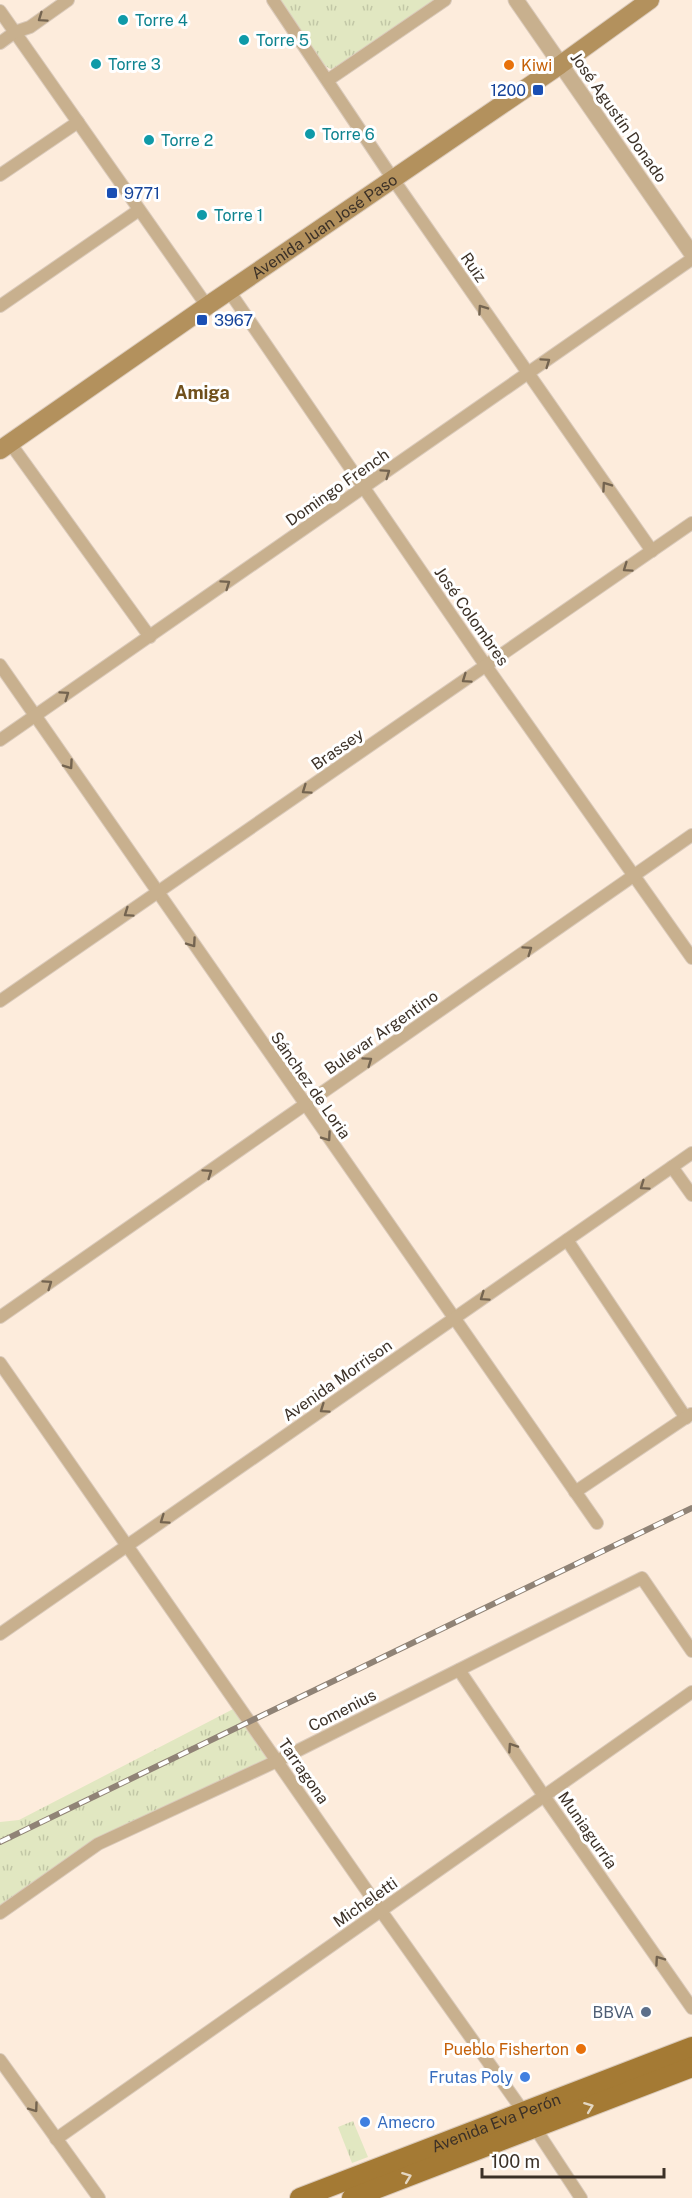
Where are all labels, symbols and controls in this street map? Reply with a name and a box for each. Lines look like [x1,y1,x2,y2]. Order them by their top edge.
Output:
one-way arrow [38,11,49,22]
place label: Torre 4 [135,11,188,30]
marker: Torre 4 [116,13,130,27]
place label: Torre 5 [256,31,309,50]
marker: Torre 5 [237,33,251,47]
street label: José Agustín Donado [567,49,671,186]
place label: Torre 3 [108,55,161,74]
place label: Kiwi [521,56,552,75]
marker: Torre 3 [89,57,103,71]
marker: Kiwi [502,58,516,72]
place label: 1200 [490,81,526,100]
marker: 1200 [531,83,545,97]
place label: Torre 6 [322,125,375,144]
marker: Torre 6 [303,127,317,141]
place label: Torre 2 [161,131,213,150]
marker: Torre 2 [142,133,156,147]
street label: Avenida Juan José Paso [248,170,401,283]
place label: 9771 [124,184,160,203]
marker: 9771 [105,186,119,200]
place label: Torre 1 [214,206,263,225]
marker: Torre 1 [195,208,209,222]
street label: Ruiz [457,249,491,286]
one-way arrow [478,304,489,315]
place label: 3967 [214,311,253,330]
marker: 3967 [195,313,209,327]
one-way arrow [540,358,551,369]
district label: Amiga [174,382,230,403]
street label: Domingo French [282,445,393,530]
one-way arrow [379,469,390,480]
one-way arrow [602,481,613,492]
one-way arrow [622,561,633,572]
street label: José Colombres [430,563,513,669]
one-way arrow [219,580,230,591]
one-way arrow [462,672,473,683]
one-way arrow [59,691,70,702]
street label: Brassey [308,724,367,774]
one-way arrow [62,758,73,769]
one-way arrow [302,783,313,794]
one-way arrow [124,906,135,917]
one-way arrow [185,936,196,947]
one-way arrow [521,946,532,957]
street label: Bulevar Argentino [321,986,442,1079]
street label: Sánchez de Loria [267,1028,355,1142]
one-way arrow [361,1057,372,1068]
one-way arrow [320,1131,331,1142]
one-way arrow [201,1169,212,1180]
one-way arrow [640,1179,651,1190]
one-way arrow [41,1280,52,1291]
one-way arrow [480,1290,491,1301]
street label: Avenida Morrison [279,1336,395,1425]
one-way arrow [319,1402,330,1413]
one-way arrow [159,1513,170,1524]
street label: Comenius [305,1685,379,1736]
street label: Tarragona [274,1735,333,1808]
one-way arrow [508,1743,519,1754]
street label: Muniagurría [554,1788,621,1873]
street label: Micheletti [330,1873,401,1931]
one-way arrow [655,1956,666,1967]
place label: BBVA [592,2003,634,2022]
marker: BBVA [639,2005,653,2019]
place label: Pueblo Fisherton [444,2040,569,2059]
marker: Pueblo Fisherton [574,2042,588,2056]
place label: Frutas Poly [429,2068,513,2087]
marker: Frutas Poly [518,2070,532,2084]
street label: Avenida Eva Perón [429,2090,563,2156]
one-way arrow [27,2101,38,2112]
one-way arrow [582,2102,593,2114]
place label: Amecro [377,2113,435,2132]
marker: Amecro [358,2115,372,2129]
scale bar [482,2141,664,2179]
text: 100 m [491,2151,540,2172]
one-way arrow [400,2172,411,2184]

